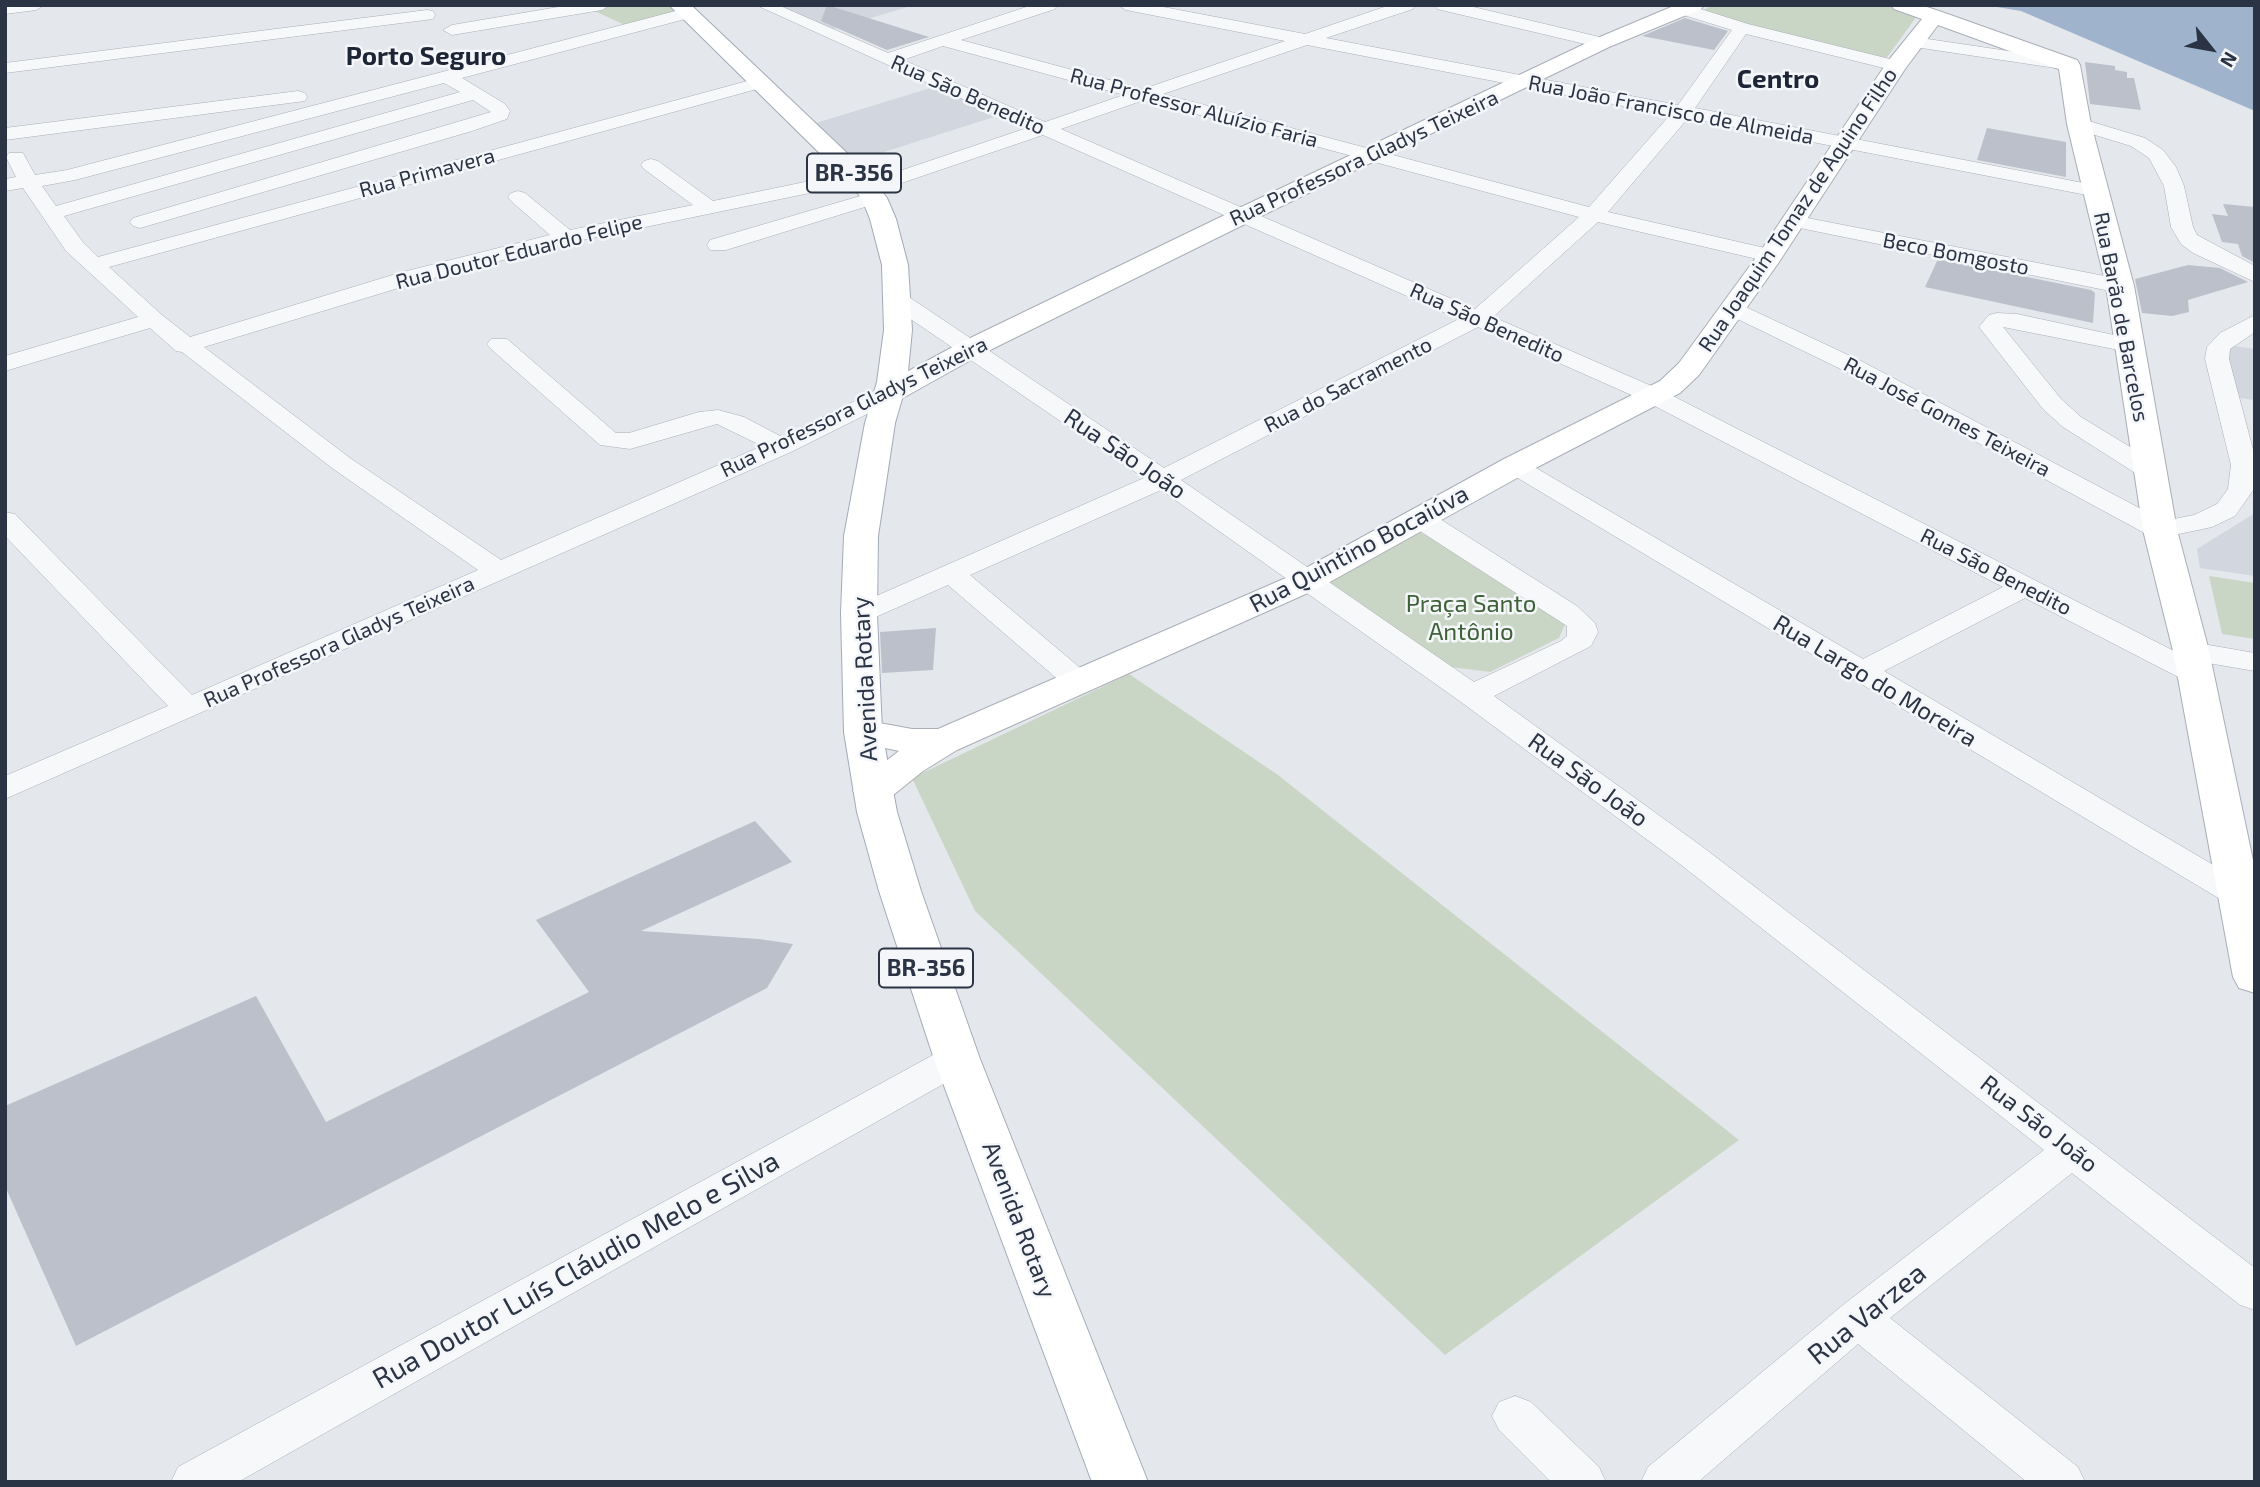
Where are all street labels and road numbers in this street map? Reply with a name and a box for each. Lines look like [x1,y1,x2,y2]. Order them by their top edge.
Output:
street label: Rua São Benedito [887,50,1049,140]
street label: Rua Professor Aluízio Faria [1067,63,1321,153]
street label: Rua Joaquim Tomaz de Aquino Filho [1693,63,1903,357]
street label: Rua João Francisco de Almeida [1526,70,1816,150]
street label: Rua Professora Gladys Teixeira [1226,85,1502,231]
street label: Rua Primavera [356,143,498,203]
road number: BR-356 [807,154,901,192]
street label: Rua Doutor Eduardo Felipe [393,209,645,295]
street label: Rua Barão de Barcelos [2088,210,2154,424]
street label: Beco Bomgosto [1881,227,2031,281]
street label: Rua São Benedito [1406,278,1568,368]
street label: Rua Professora Gladys Teixeira [717,331,991,483]
street label: Rua do Sacramento [1260,332,1436,438]
street label: Rua José Gomes Teixeira [1839,352,2055,482]
street label: Rua São João [1058,403,1192,505]
street label: Rua Quintino Bocaiúva [1245,479,1473,619]
street label: Rua São Benedito [1916,523,2076,621]
street label: Rua Professora Gladys Teixeira [200,571,478,713]
street label: Avenida Rotary [846,596,884,762]
street label: Rua Largo do Moreira [1768,609,1982,753]
street label: Rua São João [1522,727,1654,833]
road number: BR-356 [879,948,973,987]
street label: Rua São João [1974,1069,2104,1179]
street label: Avenida Rotary [976,1138,1062,1302]
street label: Rua Doutor Luís Cláudio Melo e Silva [367,1144,785,1396]
street label: Rua Varzea [1801,1256,1933,1372]

